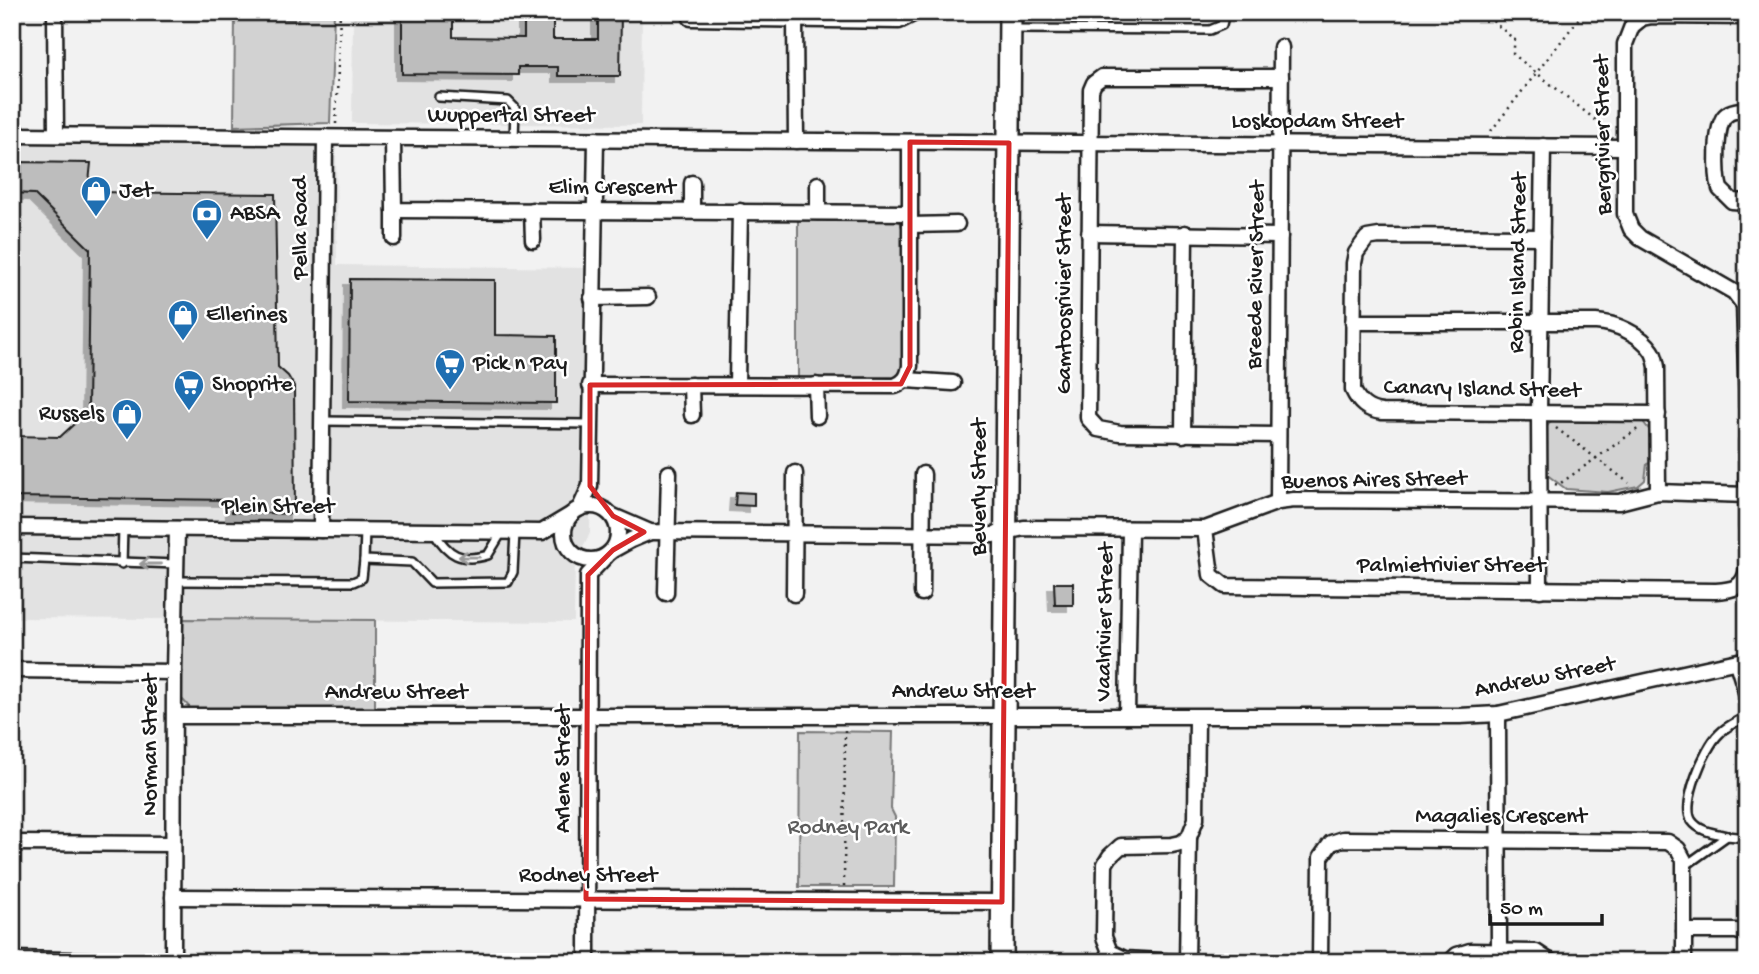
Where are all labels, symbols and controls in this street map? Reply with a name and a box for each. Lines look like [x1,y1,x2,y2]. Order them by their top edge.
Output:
street label: Bergrivier Street [1589,53,1619,216]
street label: Wuppertal Street [428,103,596,130]
street label: Loskopdam Street [1231,109,1404,136]
street label: Robin Island Street [1504,171,1534,353]
shop icon: Jet [79,174,113,218]
street label: Pella Road [288,175,315,281]
street label: Elim Crescent [548,175,677,202]
place label: Jet [119,178,154,205]
street label: Breede River Street [1242,179,1272,370]
street label: Gamtoosrivier Street [1052,192,1079,394]
bank icon: ABSA [190,197,224,241]
place label: ABSA [230,201,281,228]
shop icon: Ellerines [166,298,200,342]
place label: Ellerines [206,302,287,329]
supermarket icon: Pick n Pay [433,347,467,391]
place label: Pick n Pay [472,351,567,378]
supermarket icon: Shoprite [172,368,206,412]
place label: Shoprite [212,372,294,399]
street label: Canary Island Street [1383,375,1582,405]
shop icon: Russels [110,397,144,441]
place label: Russels [39,401,105,428]
street label: Beverly Street [967,417,994,556]
street label: Buenos Aires Street [1280,466,1468,496]
street label: Plein Street [221,494,336,521]
street label: Vaalrivier Street [1091,541,1121,702]
one-way arrow [458,550,481,564]
street label: Palmietrivier Street [1356,553,1547,580]
one-way arrow [138,557,161,571]
street label: Andrew Street [1472,651,1619,705]
street label: Norman Street [138,672,165,816]
street label: Andrew Street [892,679,1036,706]
street label: Andrew Street [325,680,469,707]
street label: Arlene Street [551,703,578,833]
street label: Magalies Crescent [1415,804,1588,831]
park label: Rodney Park [788,815,911,842]
street label: Rodney Street [519,863,659,890]
scale bar [1490,883,1602,927]
text: 50 m [1500,898,1543,923]

